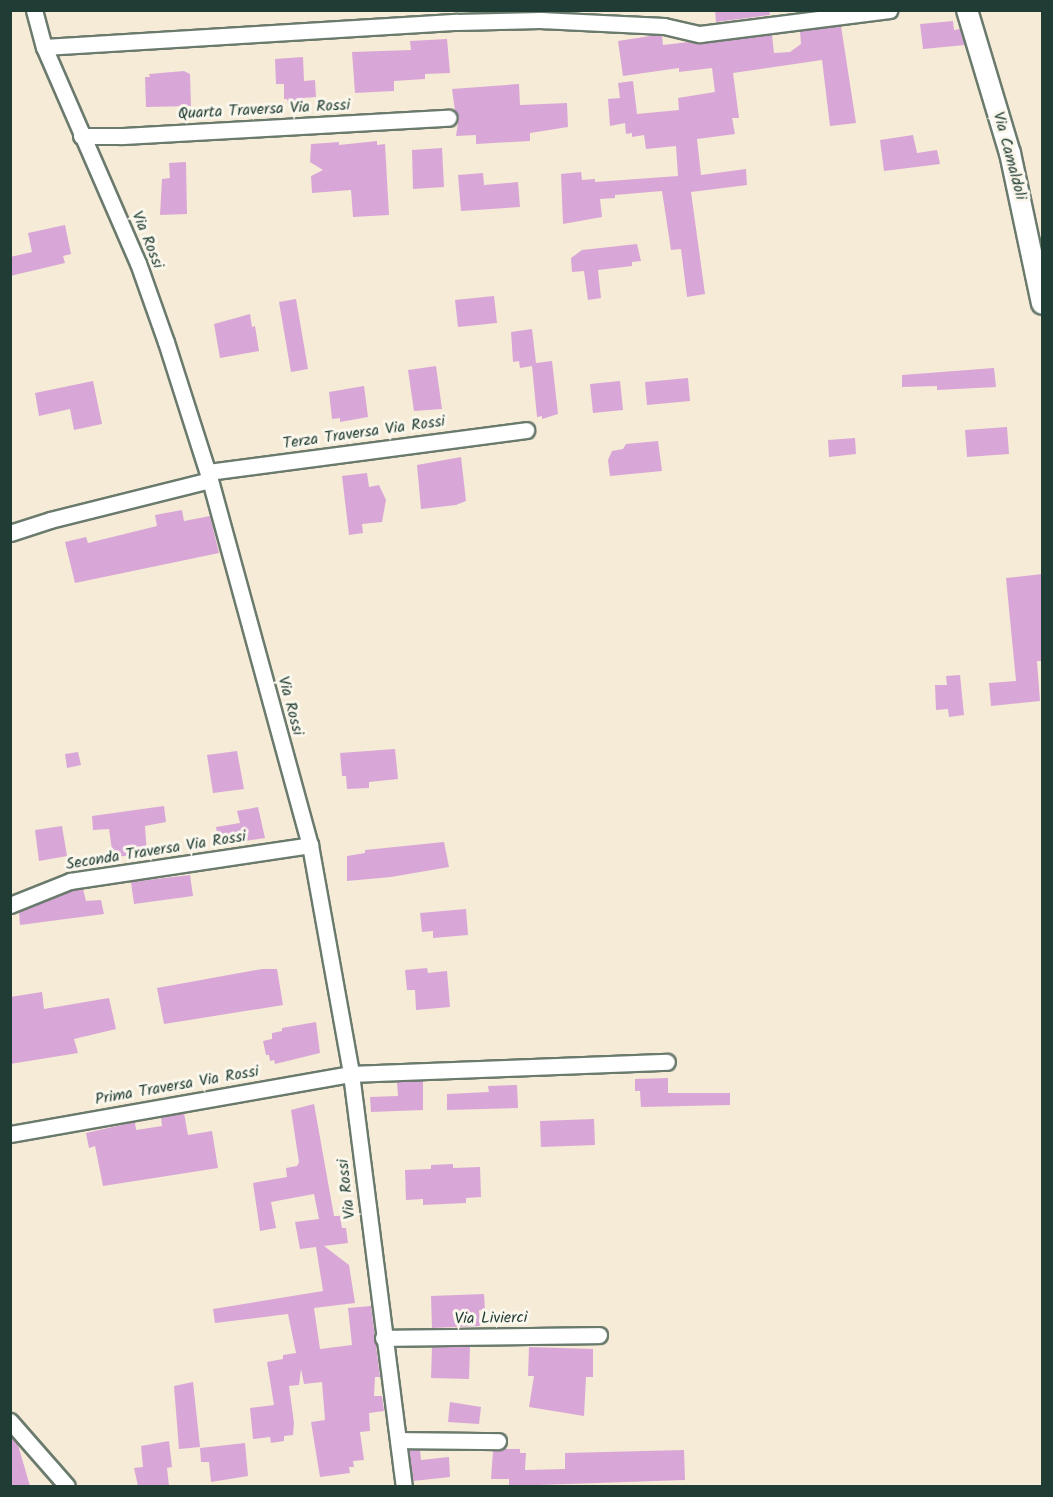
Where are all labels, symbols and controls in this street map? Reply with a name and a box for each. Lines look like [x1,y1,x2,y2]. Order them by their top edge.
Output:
street label: Quarta Traversa Via Rossi [177,96,351,124]
street label: Via Camaldoli [988,110,1030,202]
street label: Via Rossi [127,208,167,272]
street label: Terza Traversa Via Rossi [282,412,446,454]
street label: Via Rossi [273,674,307,738]
street label: Seconda Traversa Via Rossi [65,827,247,875]
street label: Prima Traversa Via Rossi [94,1062,260,1110]
street label: Via Rossi [334,1158,360,1220]
street label: Via Livierci [454,1309,528,1329]

